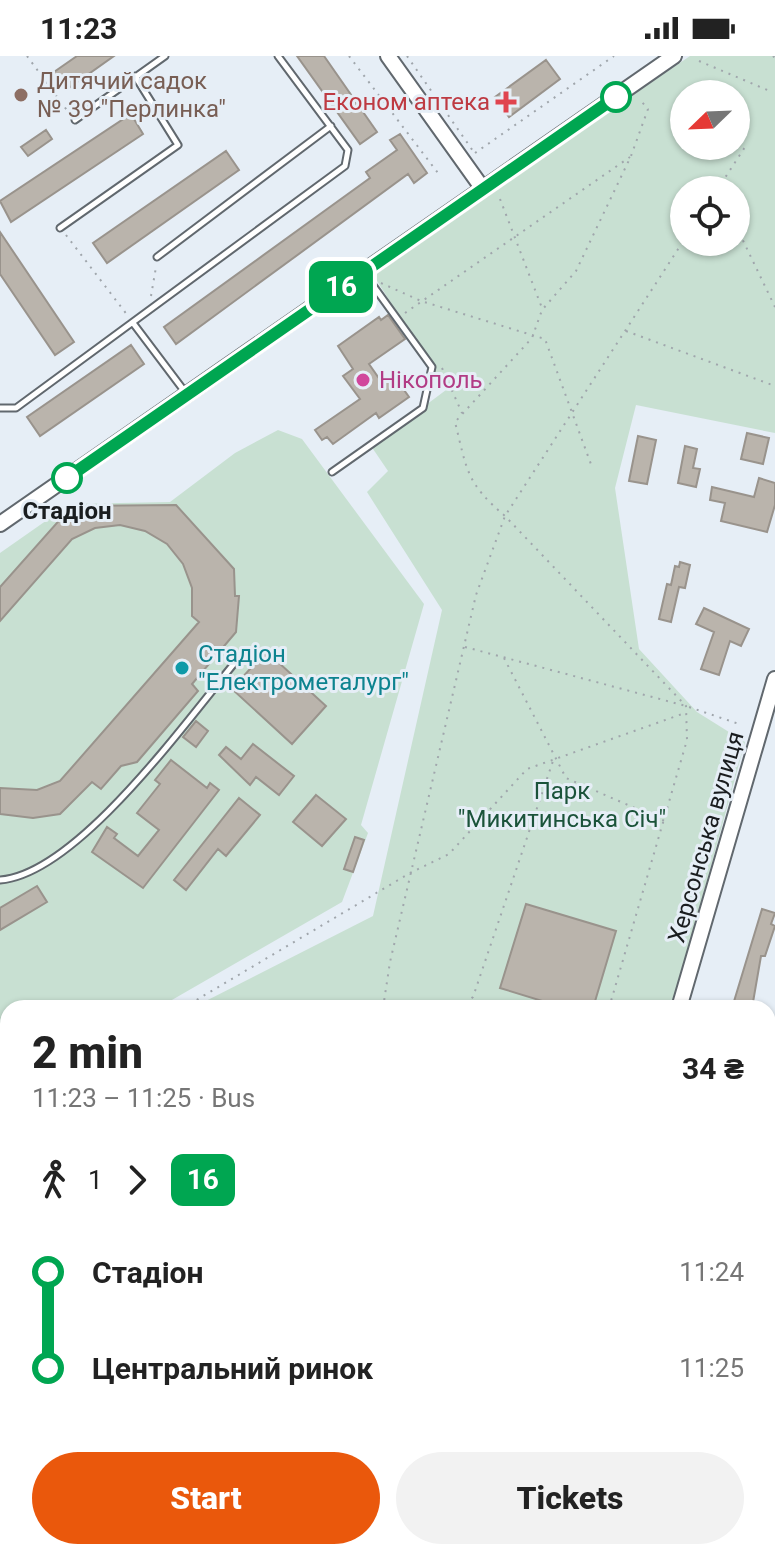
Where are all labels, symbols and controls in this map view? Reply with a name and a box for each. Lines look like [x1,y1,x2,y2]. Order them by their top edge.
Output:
text: 11:23 [40,11,117,46]
place label: Дитячий садок № 39 "Перлинка" [37,67,226,123]
north arrow [670,80,750,160]
map controls [670,80,750,256]
unlabelled marker [601,82,631,112]
marker: Дитячий садок № 39 "Перлинка" [12,86,30,104]
place label: Економ аптека [322,88,490,116]
marker: Економ аптека [497,93,515,111]
button: locate [670,176,750,256]
line badge: 16 [305,261,377,313]
text: 16 [325,270,357,303]
place label: Нікополь [379,366,483,394]
marker: Нікополь [354,371,372,389]
marker: Стадіон [52,463,82,493]
place label: Стадіон [22,497,112,525]
place label: Стадіон "Електрометалург" [198,640,409,696]
marker: Стадіон "Електрометалург" [173,659,191,677]
street label: Херсонська вулиця [662,728,750,946]
park label: Парк "Микитинська Січ" [458,777,666,833]
text: 2 min [32,1027,143,1079]
text: 34 ₴ [682,1051,744,1086]
text: 11:23 – 11:25 · Bus [32,1083,255,1113]
icon: walk [32,1158,76,1202]
icon: forward [115,1158,159,1202]
text: 16 [187,1163,219,1196]
text: 1 [88,1165,103,1195]
text: Стадіон [92,1255,204,1290]
text: 11:24 [679,1257,744,1287]
text: Центральний ринок [92,1351,373,1386]
text: 11:25 [679,1353,744,1383]
button: Start [32,1452,380,1544]
button: Tickets [396,1452,744,1544]

